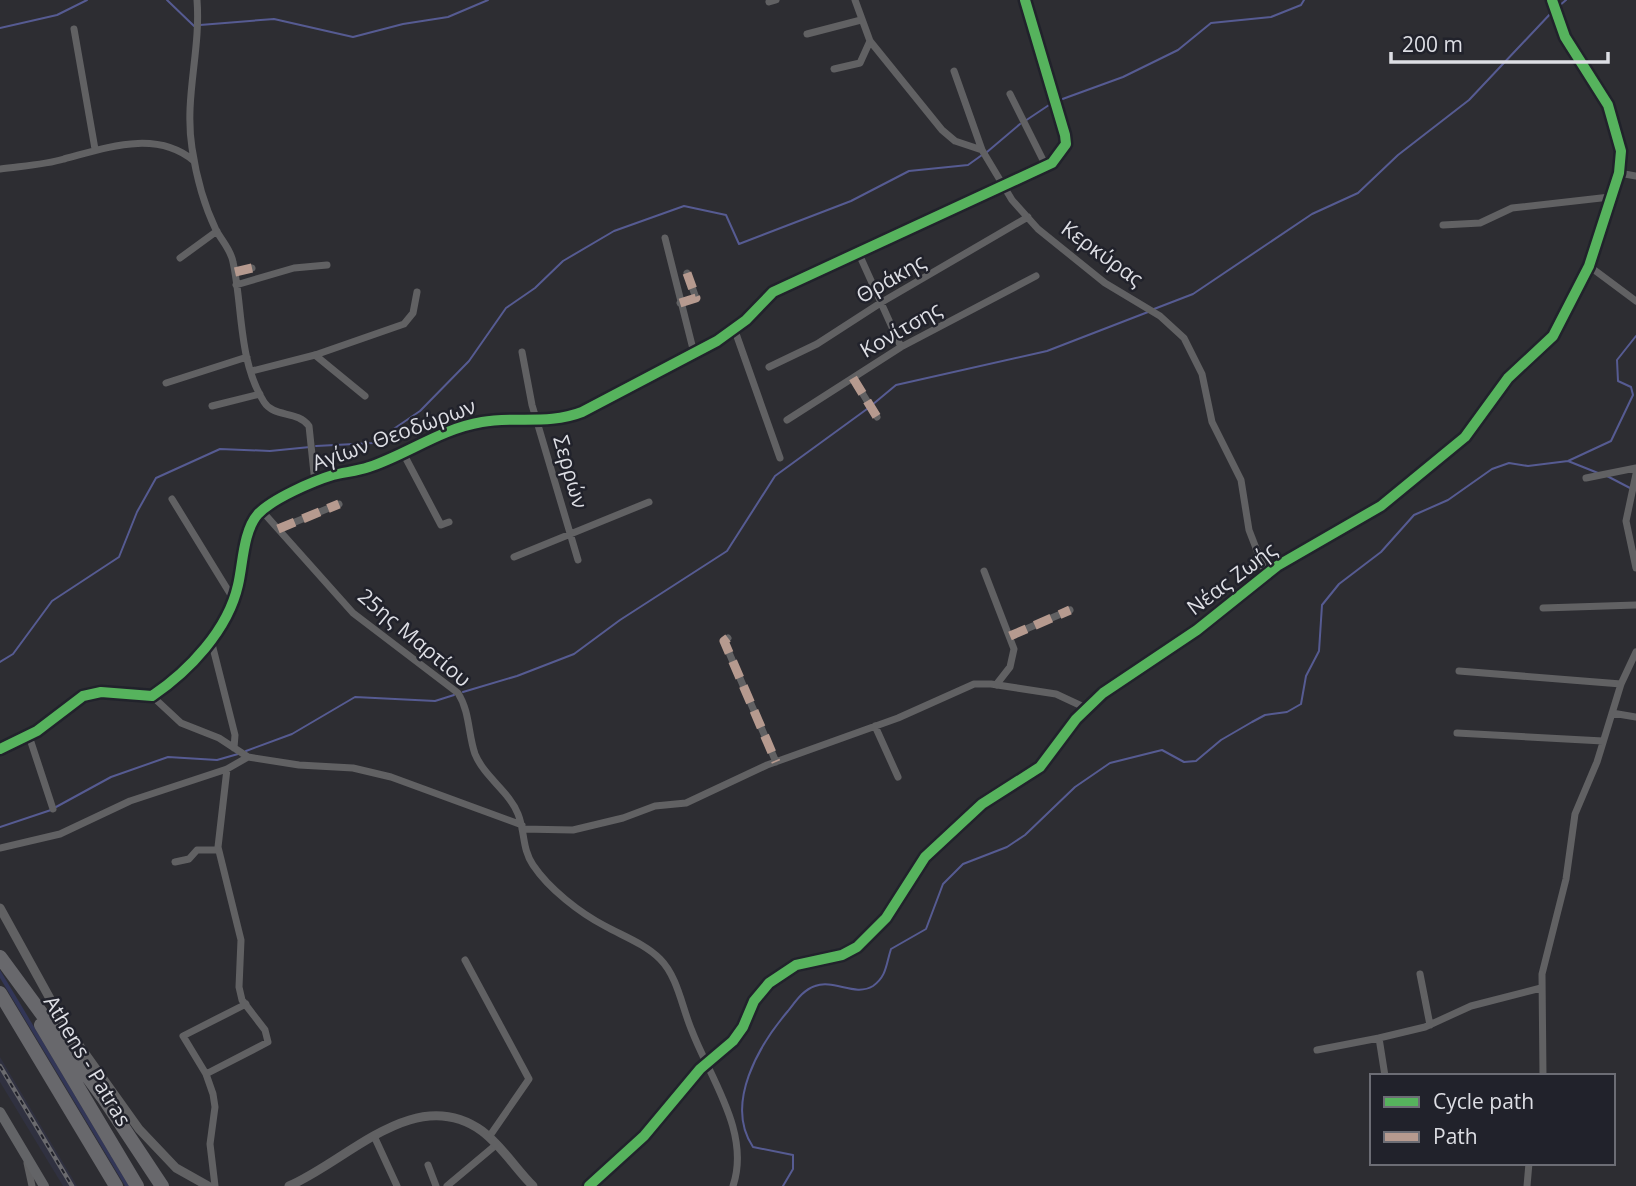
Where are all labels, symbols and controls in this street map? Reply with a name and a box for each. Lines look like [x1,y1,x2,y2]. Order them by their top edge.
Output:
scale bar [1391,21,1608,65]
text: 200 m [1402,30,1463,58]
street label: Κερκύρας [1056,214,1149,292]
street label: Θράκης [851,247,930,309]
street label: Κονίτσης [855,295,946,364]
street label: Αγίων Θεοδώρων [308,391,479,477]
street label: Σερρών [547,432,595,512]
street label: Νέας Ζωής [1181,535,1282,621]
street label: 25ης Μαρτίου [352,582,477,693]
street label: Athens - Patras [38,990,138,1131]
legend [1370,1074,1615,1165]
text: Cycle path [1433,1087,1534,1115]
text: Path [1433,1122,1478,1150]

